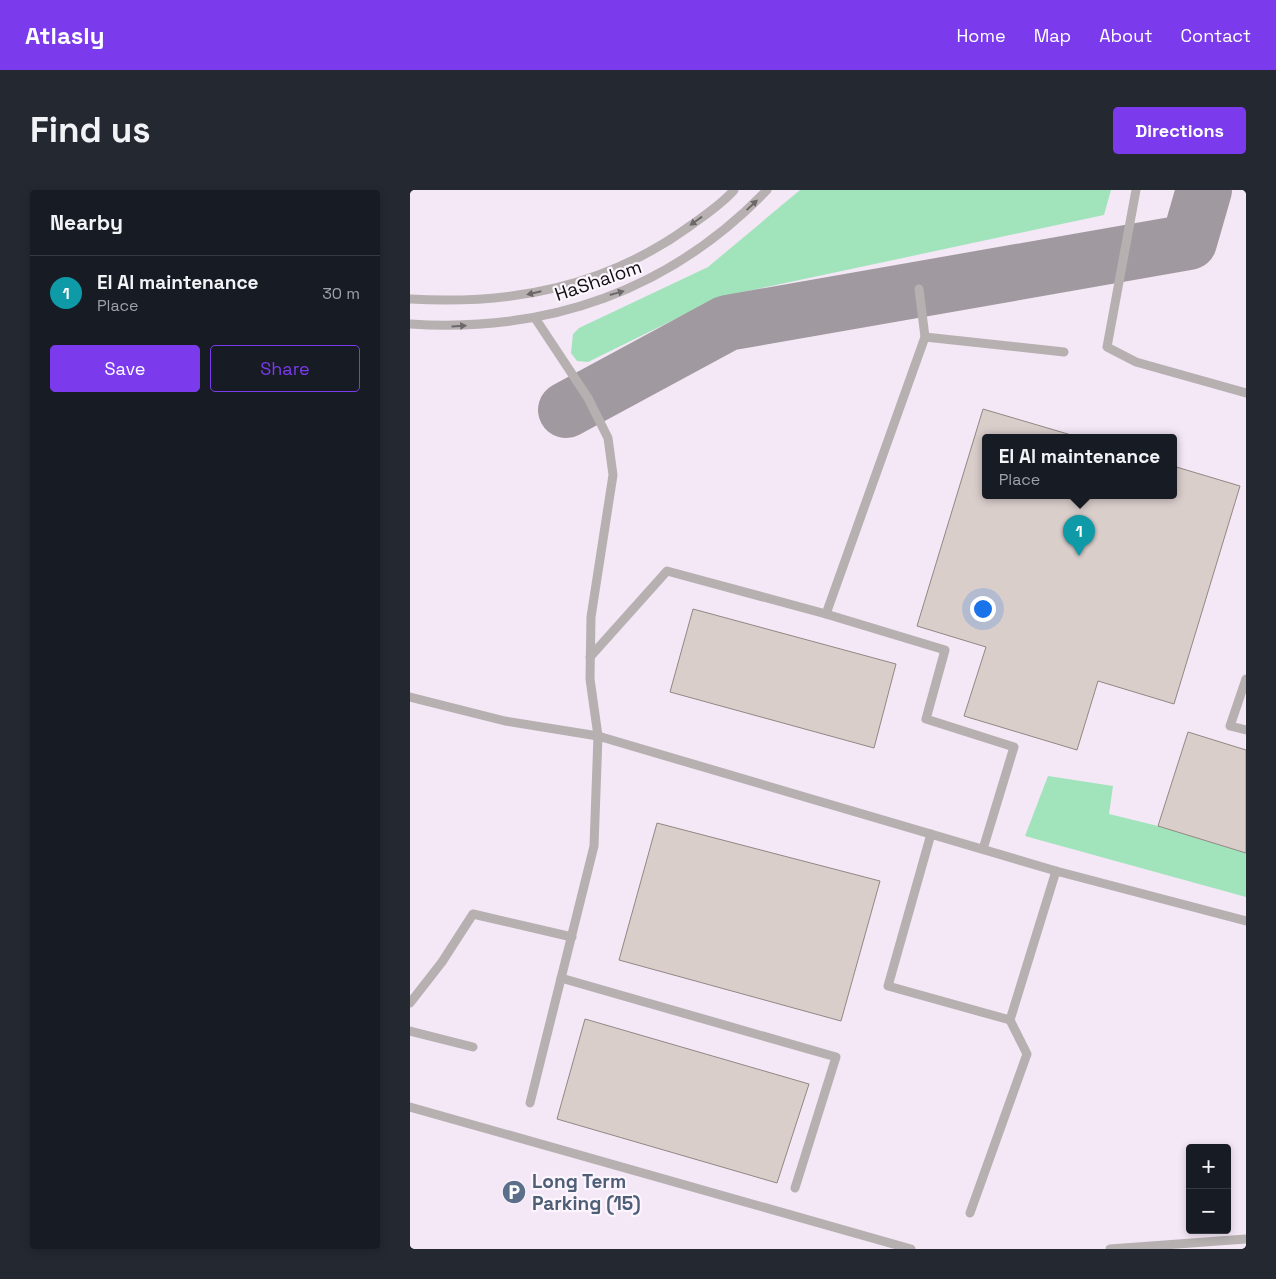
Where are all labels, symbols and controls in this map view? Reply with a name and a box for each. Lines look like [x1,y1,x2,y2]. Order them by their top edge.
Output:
text: Atlasly [25,20,104,51]
text: Home [957,24,1006,47]
text: Map [1034,24,1071,47]
text: About [1099,24,1153,47]
text: Contact [1181,24,1251,47]
button: Directions [1113,107,1246,154]
text: Find us [30,108,151,152]
one-way arrow [745,199,757,211]
text: Nearby [50,209,123,236]
one-way arrow [689,216,703,226]
street label: HaShalom [551,254,645,307]
text: El Al maintenance [97,270,259,295]
text: 1 [62,283,70,304]
text: 30 m [322,283,360,304]
one-way arrow [610,289,625,297]
one-way arrow [525,290,541,298]
text: Place [97,295,139,316]
one-way arrow [451,321,467,329]
button: Save [50,345,200,392]
button: Share [210,345,360,392]
popup [982,434,1177,499]
text: El Al maintenance [999,444,1160,469]
text: Place [999,469,1040,490]
pin: 1 [1063,515,1095,556]
your location [970,596,996,622]
map controls [1186,1144,1231,1234]
button: + [1186,1144,1231,1189]
place label: Long Term Parking (15) [532,1169,641,1216]
parking icon: Long Term Parking (15) [501,1179,527,1205]
button: − [1186,1189,1231,1234]

